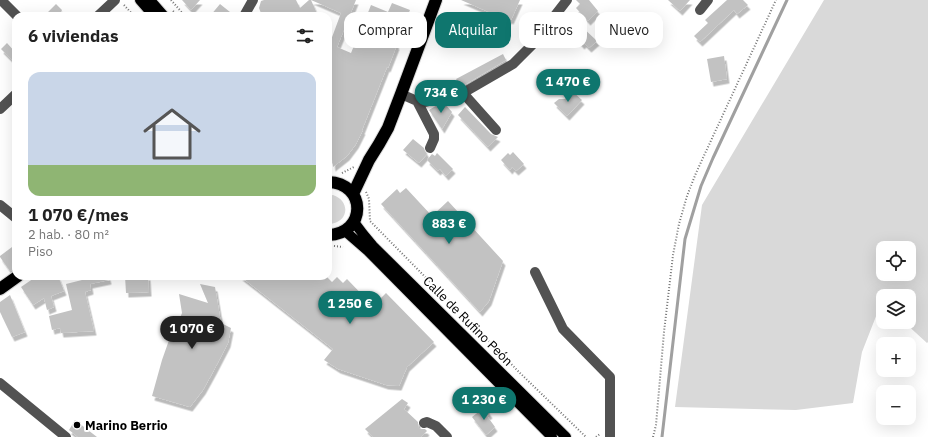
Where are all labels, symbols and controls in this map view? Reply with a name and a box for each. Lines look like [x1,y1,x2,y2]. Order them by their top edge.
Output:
chip: Comprar [344,12,427,48]
chip: Alquilar [435,12,511,48]
chip: Filtros [519,12,587,48]
chip: Nuevo [595,12,663,48]
text: 6 viviendas [28,25,119,47]
icon: filters [294,25,316,47]
pin: 1 470 € [531,69,605,103]
text: 1 470 € [545,73,591,90]
pin: 734 € [413,80,469,114]
text: 734 € [424,84,458,101]
icon: home [136,98,208,170]
text: 1 070 €/mes [28,204,128,226]
pin: 883 € [421,211,477,245]
text: 883 € [432,215,466,232]
text: 2 hab. · 80 m² [28,226,109,243]
map controls [876,241,916,425]
button: locate [876,241,916,281]
text: Piso [28,243,53,260]
street label: Calle de Rufino Peón [419,272,517,370]
button: layers [876,289,916,329]
pin: 1 250 € [313,291,387,325]
text: 1 250 € [327,295,373,312]
pin: 1 070 € [155,316,229,350]
text: 1 070 € [169,320,215,337]
button: + [876,337,916,377]
button: − [876,385,916,425]
pin: 1 230 € [447,387,521,421]
text: 1 230 € [461,391,507,408]
place label: Marino Berrio [85,417,168,434]
marker: Marino Berrio [72,420,82,430]

